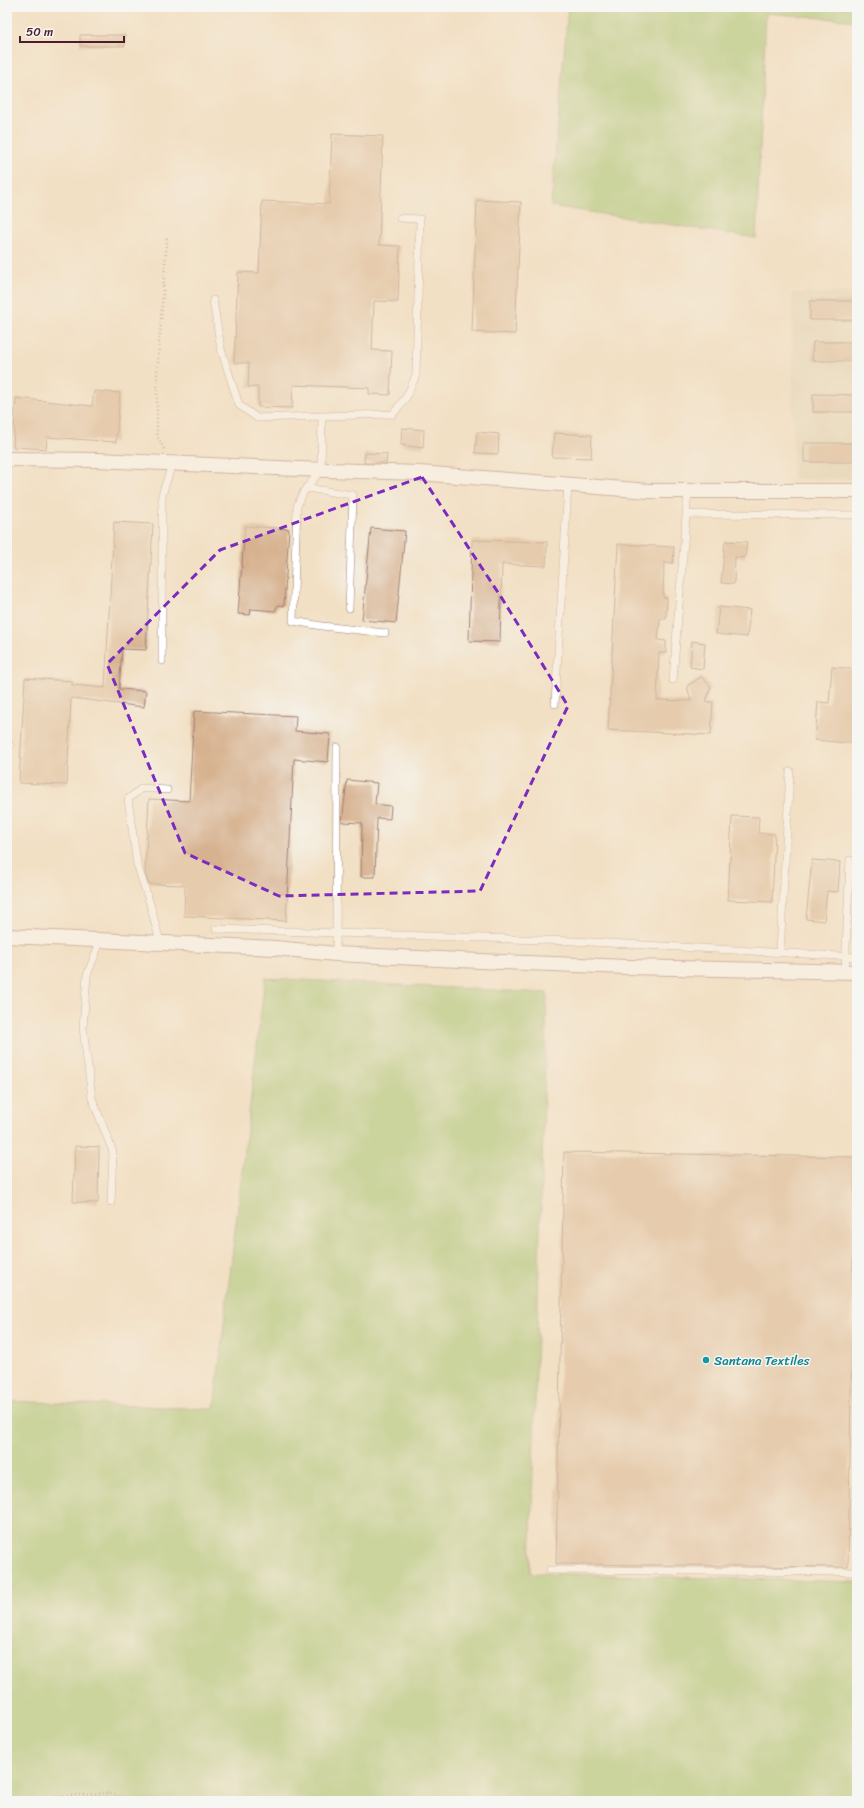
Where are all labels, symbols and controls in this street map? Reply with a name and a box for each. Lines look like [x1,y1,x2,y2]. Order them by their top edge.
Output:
scale bar [20,18,124,44]
text: 50 m [26,21,53,43]
place label: Santana Textiles [714,1349,810,1372]
marker: Santana Textiles [701,1355,711,1365]

